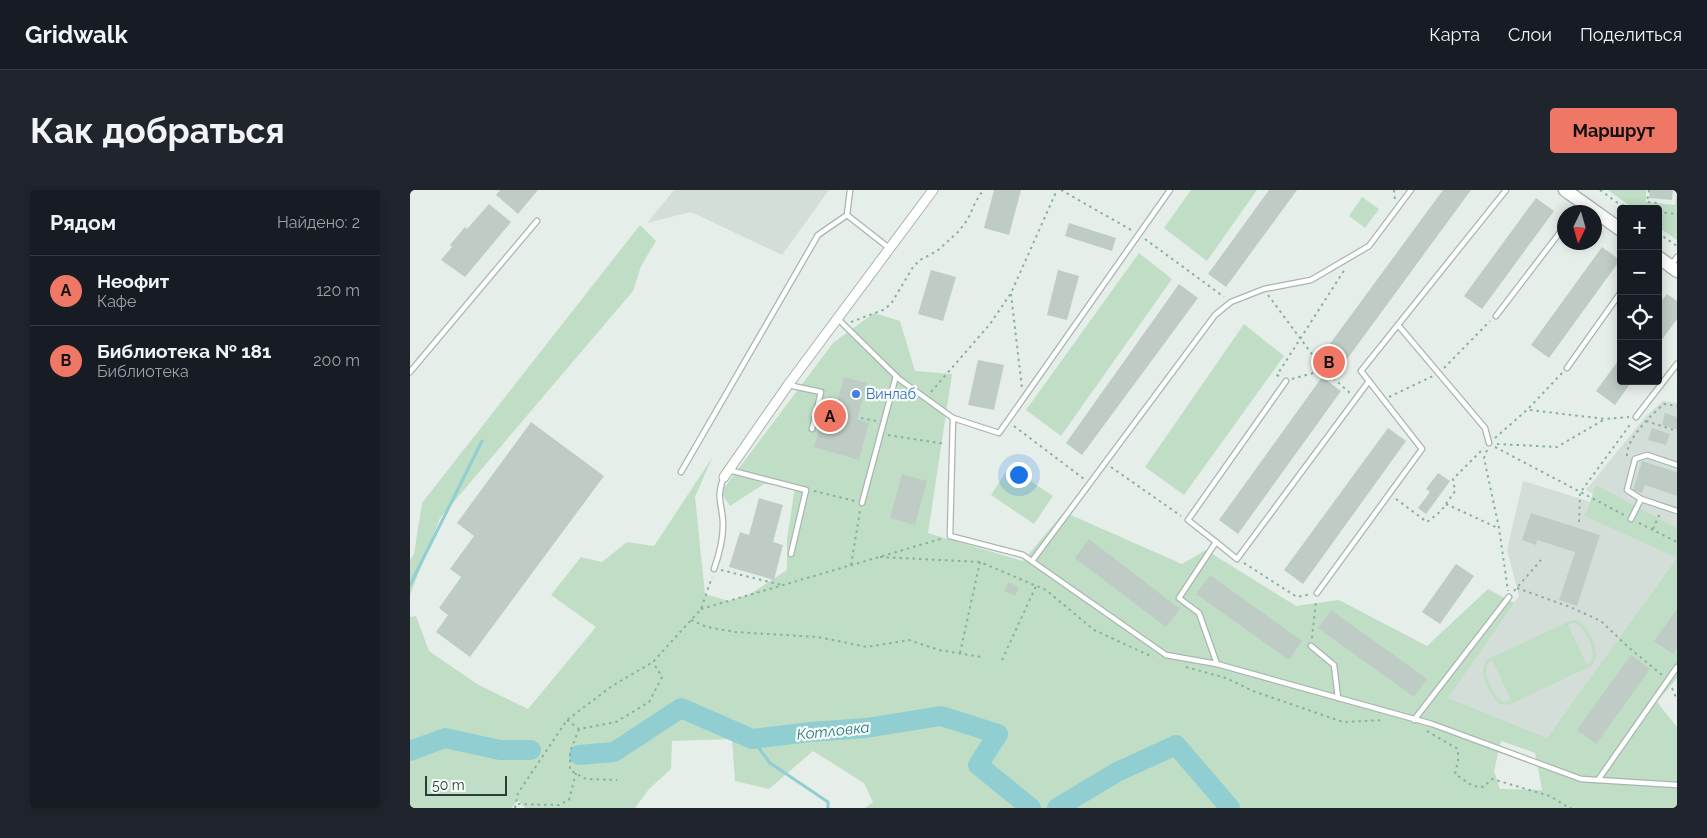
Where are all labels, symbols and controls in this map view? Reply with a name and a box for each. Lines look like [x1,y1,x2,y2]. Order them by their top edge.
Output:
text: Gridwalk [25,20,128,49]
text: Карта [1429,24,1480,45]
text: Слои [1508,24,1552,45]
text: Поделиться [1580,24,1682,45]
button: Маршрут [1550,108,1677,153]
text: Как добраться [30,110,285,151]
north arrow [1557,205,1602,250]
map controls [1617,205,1662,385]
button: + [1617,205,1662,250]
text: Рядом [50,210,116,235]
text: Найдено: 2 [277,213,360,232]
button: − [1617,250,1662,295]
text: Неофит [97,270,169,292]
text: A [61,281,71,300]
text: 120 m [316,281,360,300]
text: Кафе [97,292,136,311]
button: locate [1617,295,1662,340]
text: Библиотека № 181 [97,340,271,362]
button: layers [1617,340,1662,385]
pin: B [1313,343,1345,381]
text: B [61,351,71,370]
text: 200 m [313,351,360,370]
text: Библиотека [97,362,189,381]
place label: Винлаб [866,386,916,402]
marker: Винлаб [850,388,862,400]
pin: A [814,397,846,435]
your location [1006,462,1032,488]
water label: Котловка [796,718,870,744]
scale bar [425,773,508,796]
text: 50 m [432,777,465,793]

